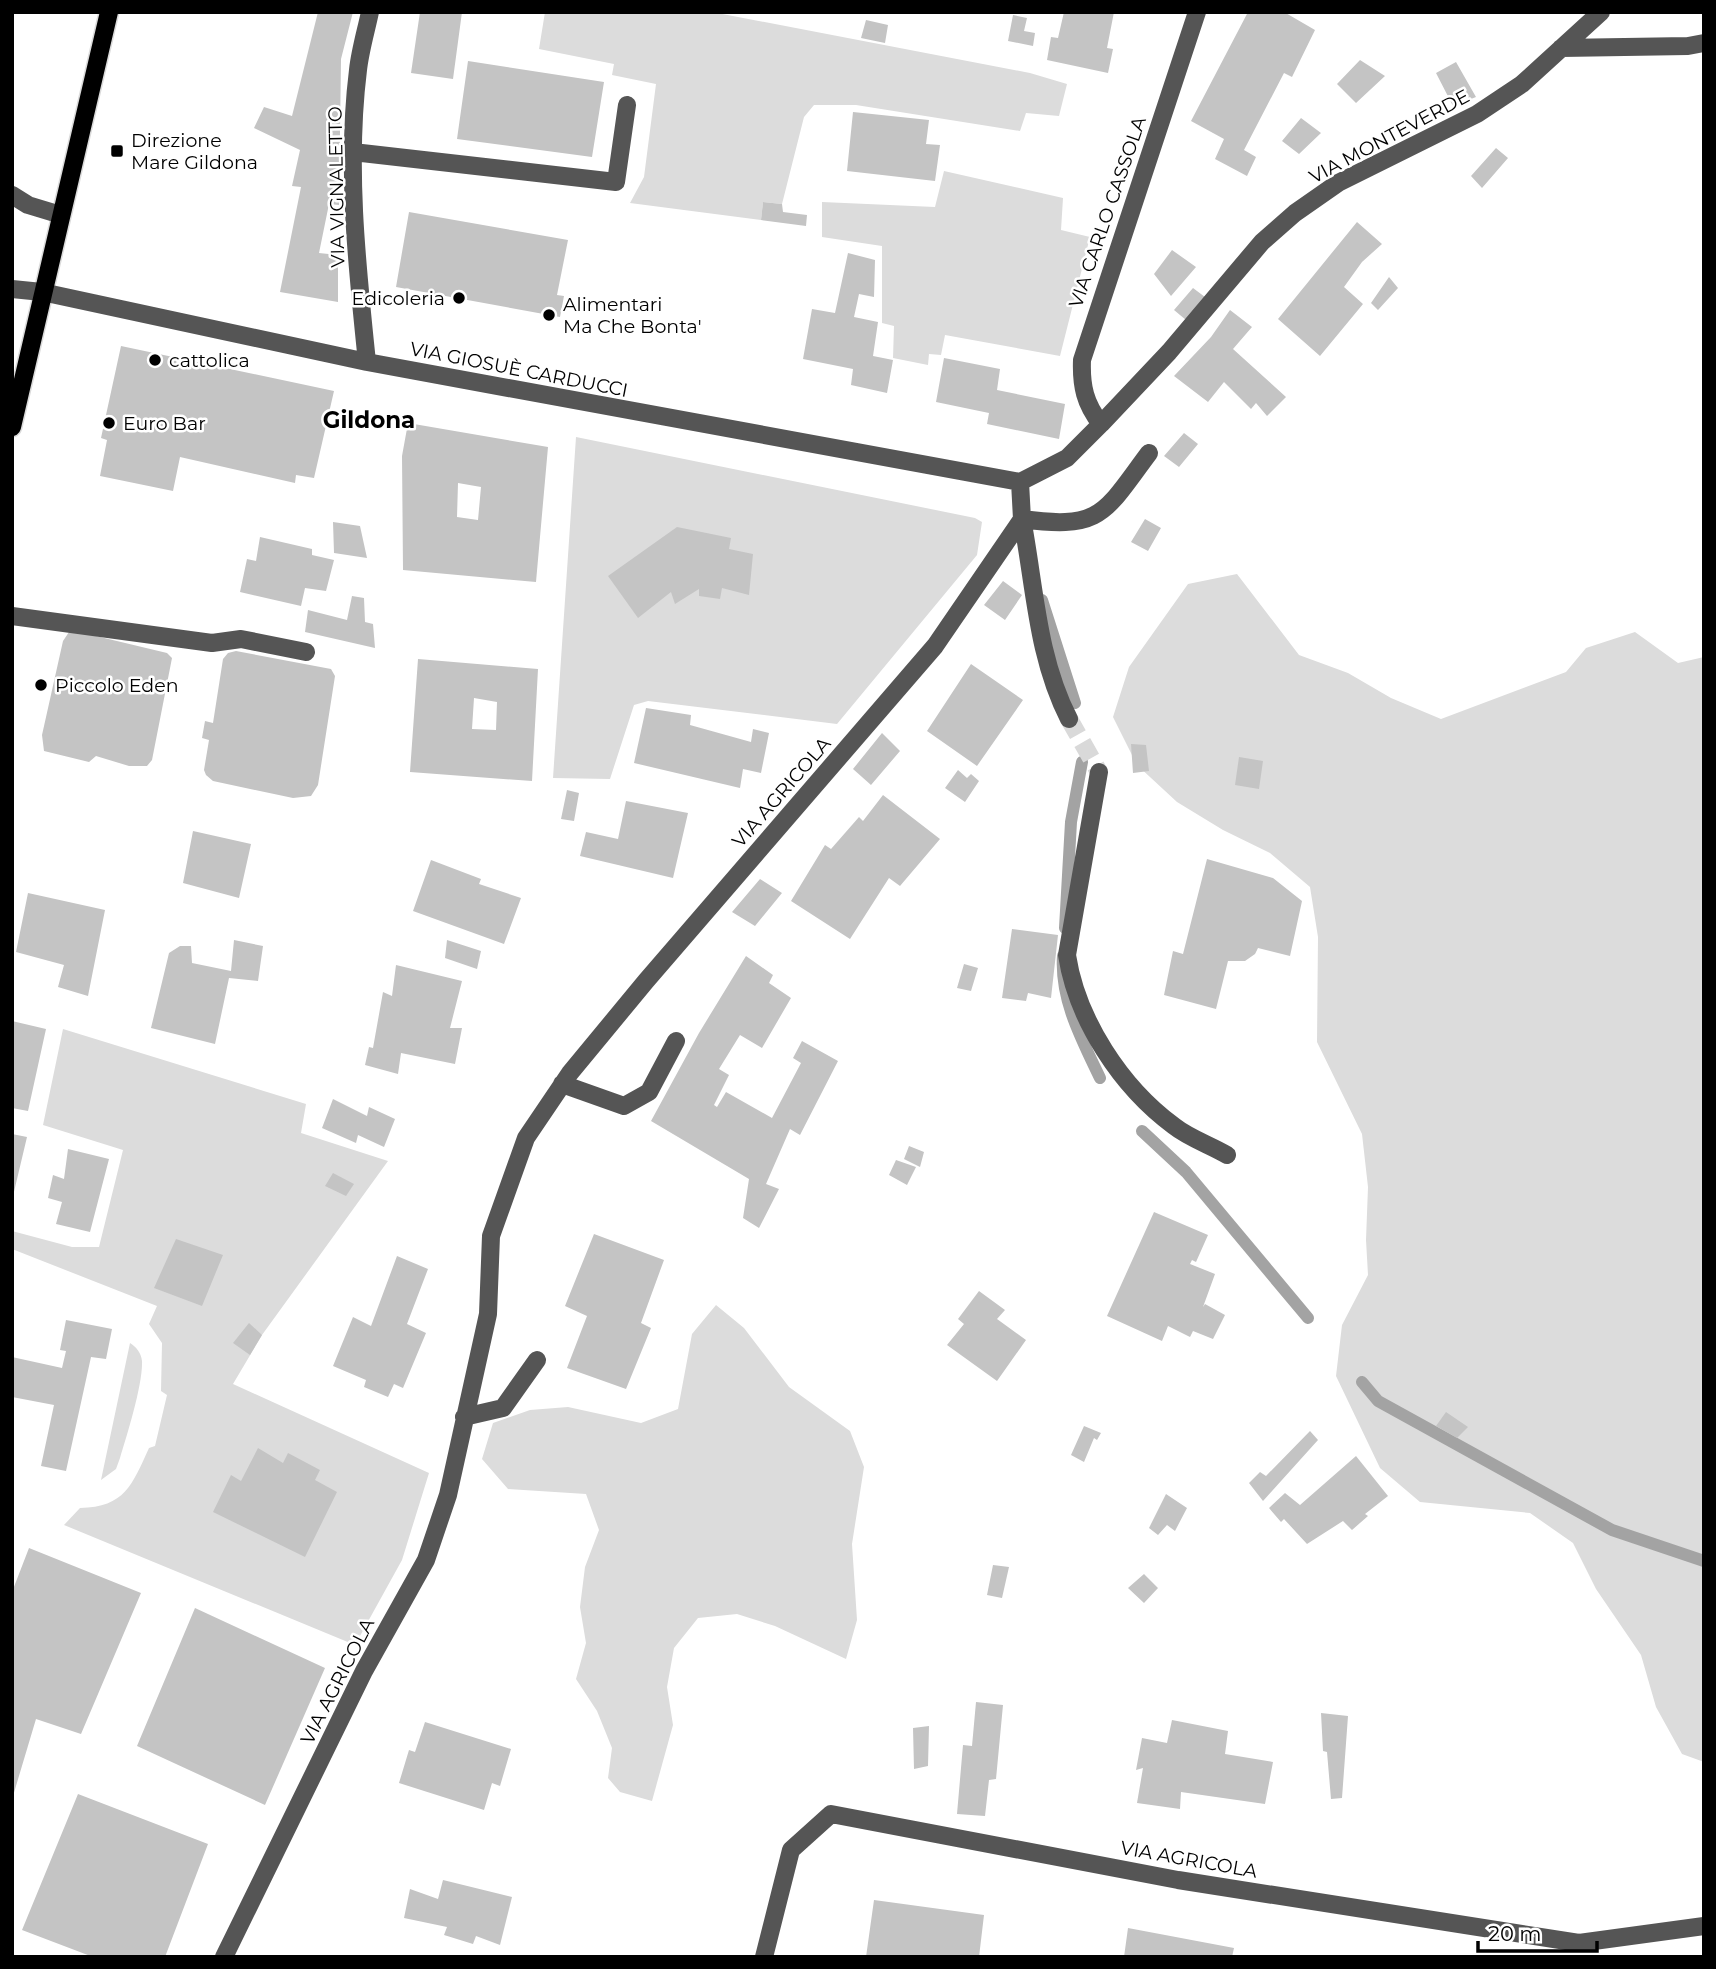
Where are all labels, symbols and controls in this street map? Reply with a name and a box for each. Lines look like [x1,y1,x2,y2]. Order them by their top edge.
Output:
street label: VIA MONTEVERDE [1305,84,1473,188]
street label: VIA VIGNALETTO [324,106,349,268]
street label: VIA CARLO CASSOLA [1064,113,1151,311]
place label: Direzione Mare Gildona [131,129,258,174]
marker: Direzione Mare Gildona [109,143,125,159]
place label: Edicoleria [352,287,445,310]
marker: Edicoleria [451,290,467,306]
place label: Alimentari Ma Che Bonta' [563,293,702,338]
marker: Alimentari Ma Che Bonta' [541,307,557,323]
street label: VIA GIOSUÈ CARDUCCI [408,337,630,402]
place label: cattolica [169,349,250,372]
marker: cattolica [147,352,163,368]
district label: Gildona [323,406,415,434]
place label: Euro Bar [123,412,206,435]
marker: Euro Bar [101,415,117,431]
place label: Piccolo Eden [55,674,179,697]
marker: Piccolo Eden [33,677,49,693]
street label: VIA AGRICOLA [727,732,836,852]
street label: VIA AGRICOLA [296,1614,379,1748]
street label: VIA AGRICOLA [1119,1836,1259,1883]
scale bar [1478,1910,1597,1954]
text: 20 m [1488,1921,1542,1946]

